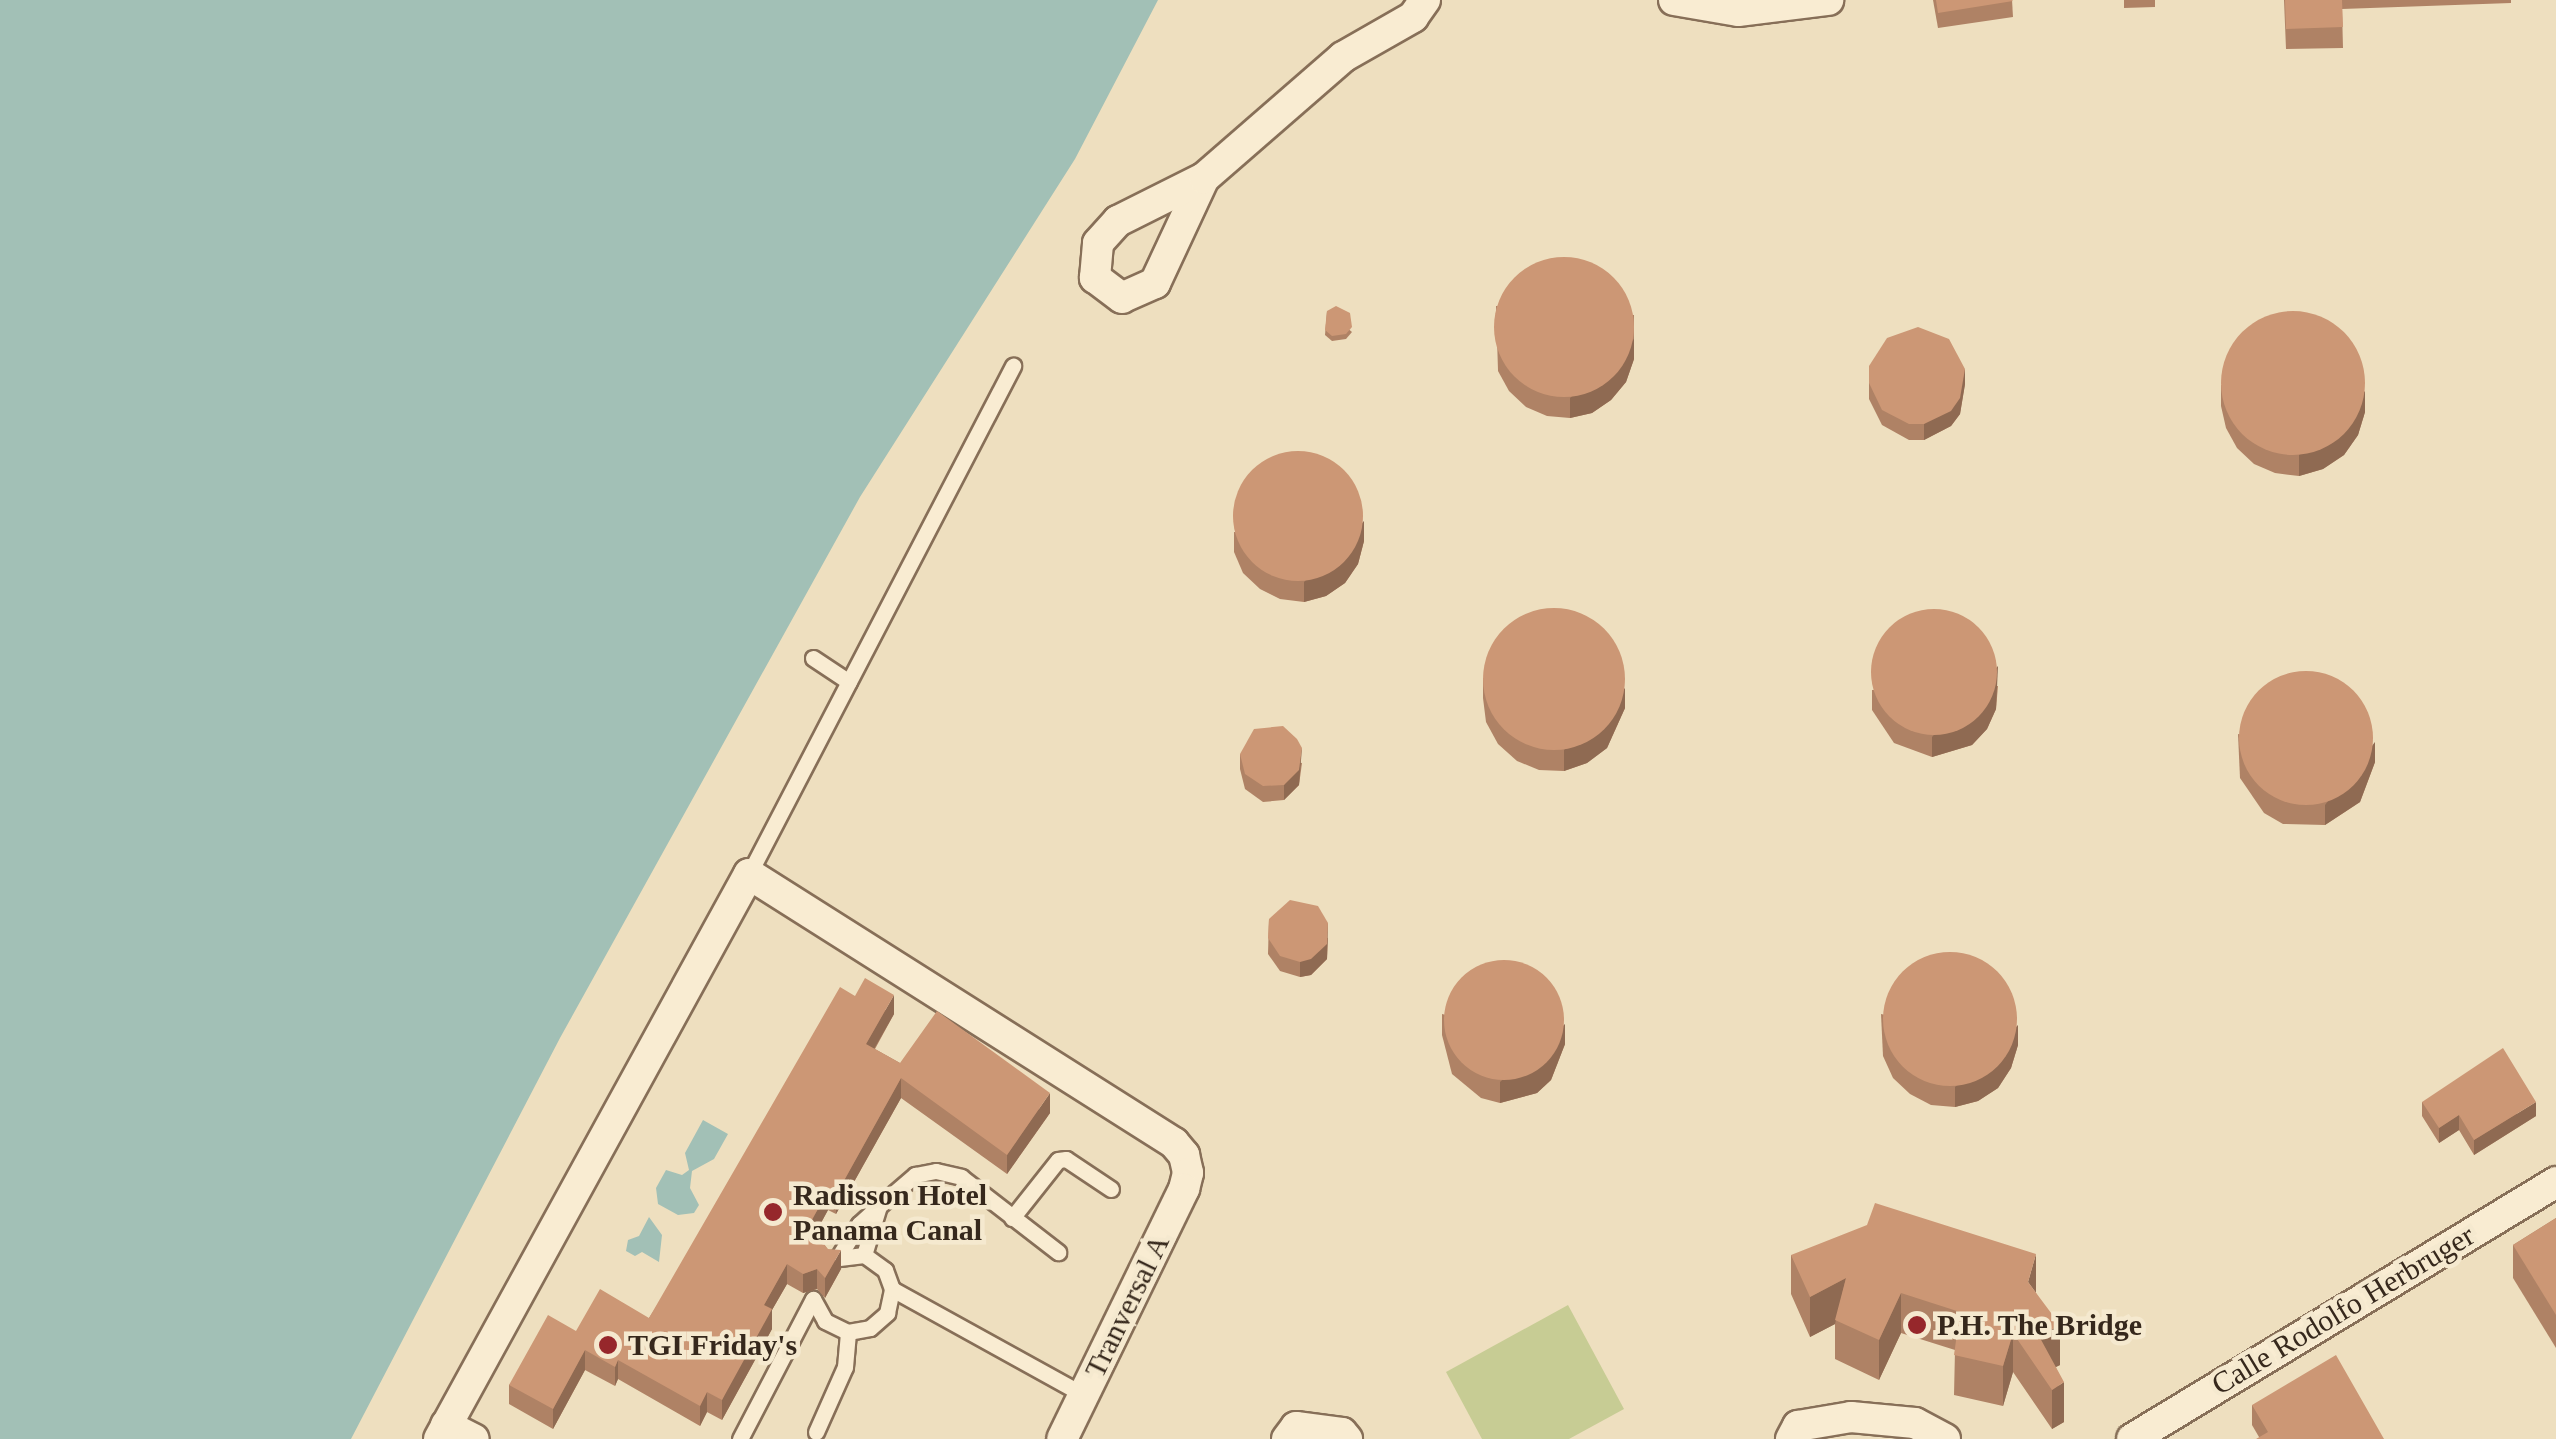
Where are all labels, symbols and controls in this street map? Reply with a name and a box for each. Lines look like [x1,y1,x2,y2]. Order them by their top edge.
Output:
place label: Radisson Hotel Panama Canal [793,1177,987,1248]
marker: Radisson Hotel Panama Canal [762,1201,784,1223]
street label: Calle Rodolfo Herbruger [2205,1217,2481,1403]
street label: Tranversal A [1077,1228,1177,1384]
place label: P.H. The Bridge [1937,1307,2143,1343]
marker: P.H. The Bridge [1906,1314,1928,1336]
place label: TGI Friday's [628,1327,797,1363]
marker: TGI Friday's [597,1334,619,1356]

